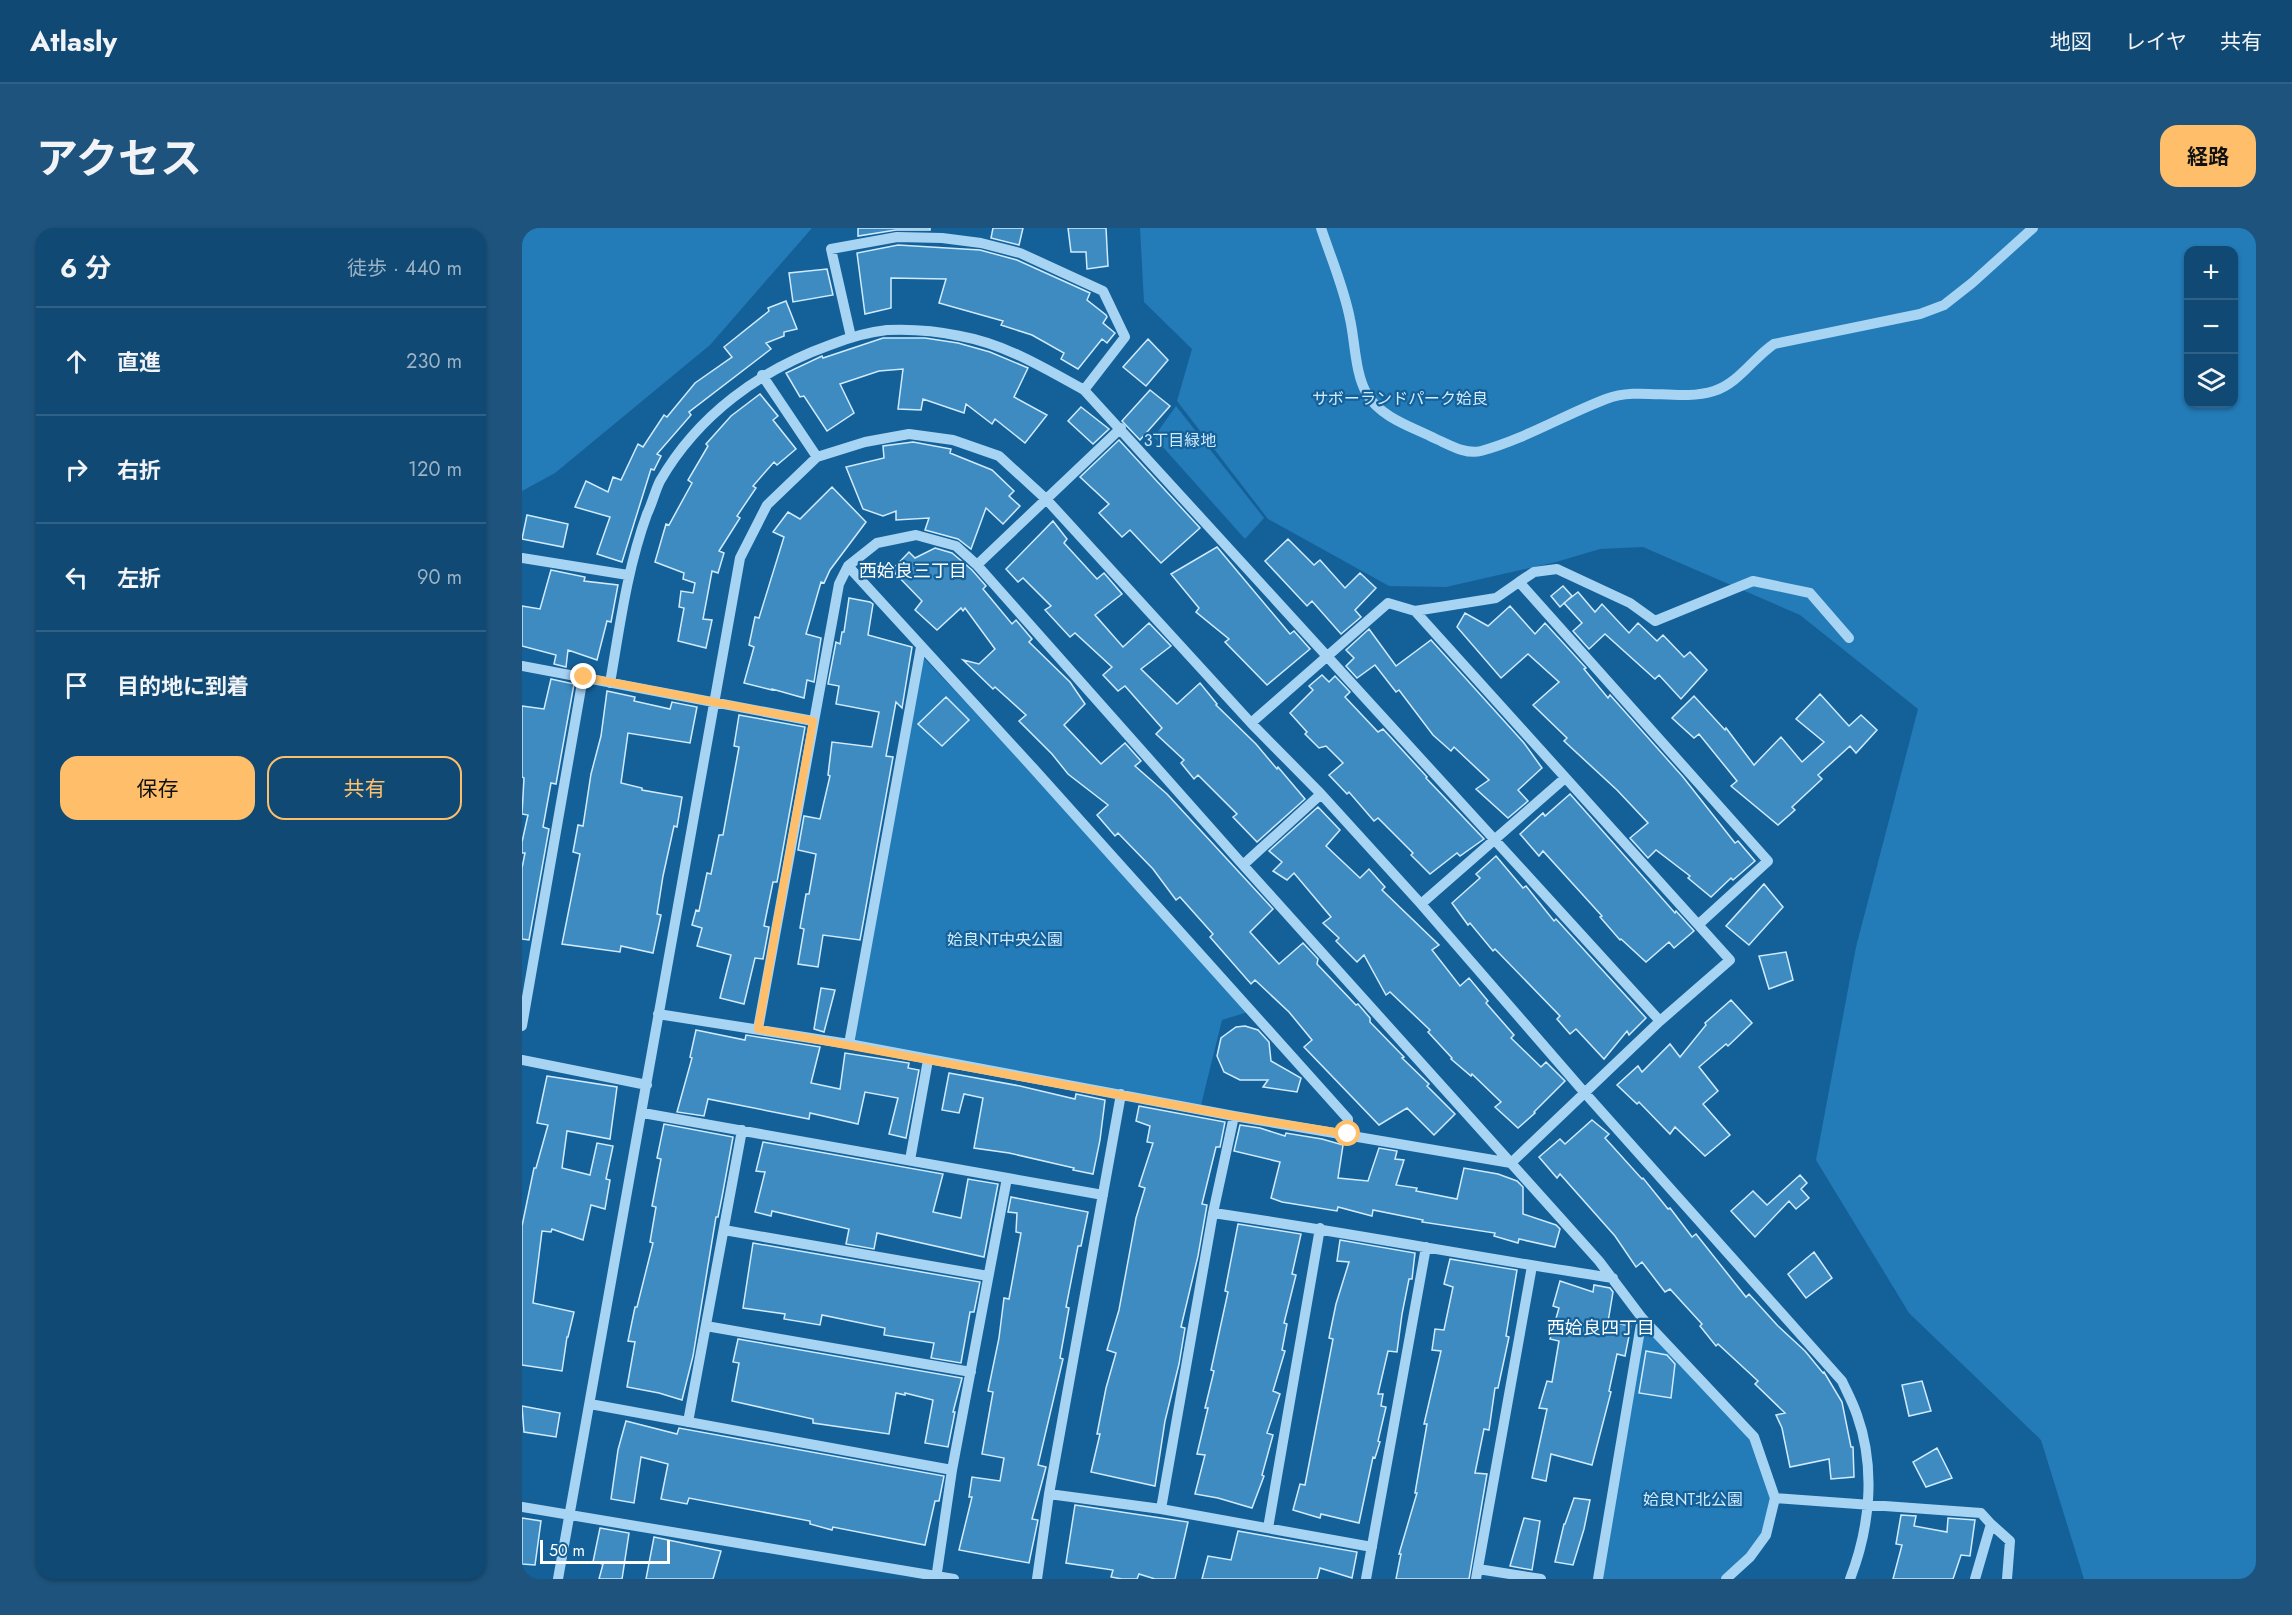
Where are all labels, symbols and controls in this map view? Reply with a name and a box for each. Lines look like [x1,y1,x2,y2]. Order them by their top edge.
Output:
text: Atlasly [30,21,117,62]
text: 地図 [2050,27,2092,57]
text: レイヤ [2125,27,2187,57]
text: 共有 [2220,27,2262,57]
button: 経路 [2160,125,2256,187]
text: アクセス [36,128,202,189]
map controls [2184,246,2238,408]
button: + [2184,246,2238,300]
text: 6 分 [60,249,111,287]
text: 徒歩 · 440 m [347,254,462,283]
button: − [2184,300,2238,354]
icon: ahead [60,345,93,378]
text: 直進 [117,346,161,378]
text: 230 m [406,347,462,376]
button: layers [2184,354,2238,408]
park label: サボーランドパーク姶良 [1312,387,1488,410]
park label: 3丁目緑地 [1144,429,1216,452]
icon: right [60,453,93,486]
text: 右折 [117,454,161,486]
text: 120 m [408,455,462,484]
district label: 西姶良三丁目 [859,558,967,584]
icon: left [60,561,93,594]
text: 左折 [117,562,161,594]
text: 90 m [417,563,462,592]
route end [570,663,596,689]
icon: arrive [60,669,93,702]
text: 目的地に到着 [117,670,249,702]
button: 保存 [60,756,255,820]
button: 共有 [267,756,462,820]
park label: 姶良NT中央公園 [947,928,1063,951]
route start [1334,1120,1360,1146]
district label: 西姶良四丁目 [1547,1315,1655,1341]
park label: 姶良NT北公園 [1643,1488,1743,1511]
scale bar [540,1537,670,1564]
text: 50 m [549,1539,585,1562]

